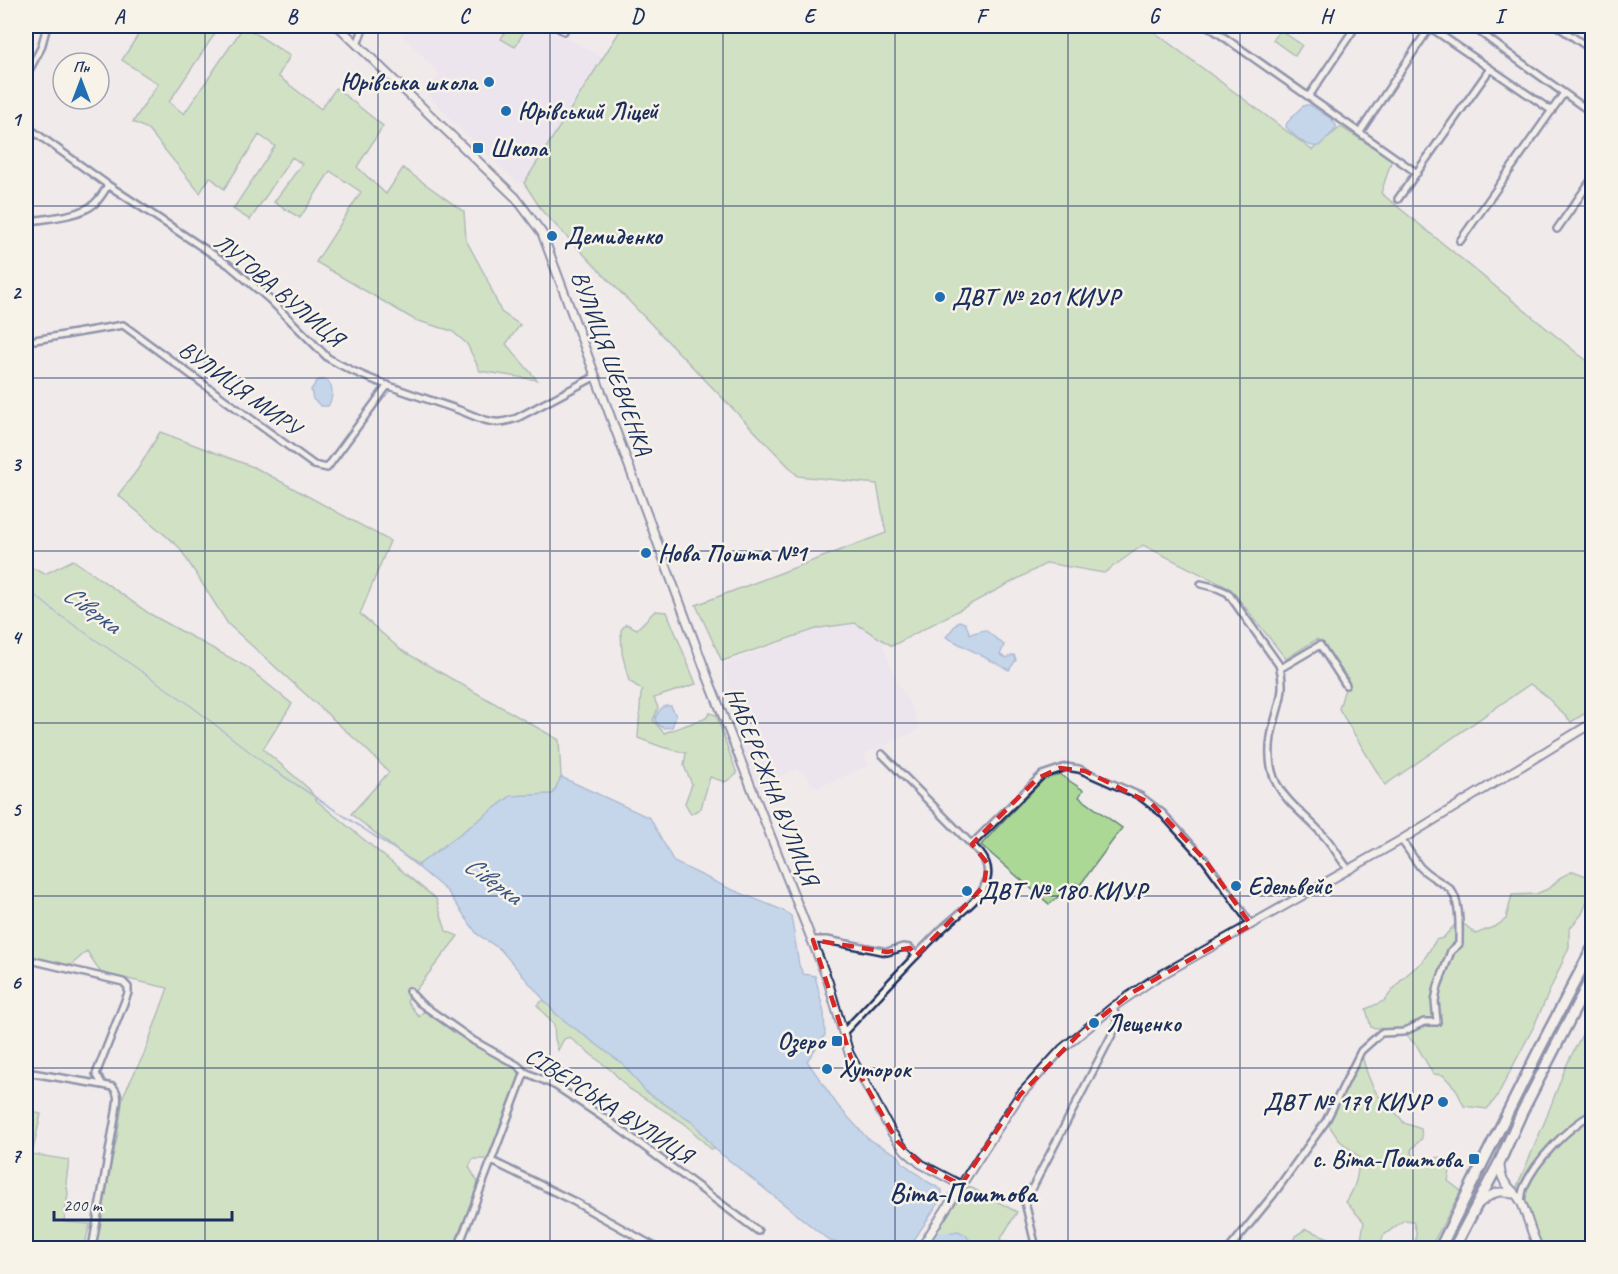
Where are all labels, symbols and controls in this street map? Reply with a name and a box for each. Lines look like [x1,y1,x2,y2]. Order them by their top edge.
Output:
text: A [114,4,126,29]
text: B [287,4,299,29]
text: C [459,4,471,29]
text: D [631,4,645,29]
text: E [804,4,818,29]
text: F [976,4,990,29]
text: G [1149,4,1162,29]
text: H [1320,4,1335,29]
text: I [1495,4,1508,29]
north arrow [51,51,111,111]
text: Пн [73,57,90,77]
place label: Юрівська школа [341,67,479,97]
marker: Юрівська школа [482,75,496,89]
place label: Юрівський Ліцей [518,96,660,126]
marker: Юрівський Ліцей [499,104,513,118]
text: 1 [12,107,23,132]
place label: Школа [490,133,549,163]
marker: Школа [471,141,485,155]
place label: Демиденко [564,221,664,251]
street label: ЛУГОВА ВУЛИЦЯ [208,227,353,355]
marker: Демиденко [545,229,559,243]
street label: ВУЛИЦЯ ШЕВЧЕНКА [565,267,660,460]
text: 2 [12,280,23,305]
place label: ДВТ № 201 КИУР [952,282,1122,312]
marker: ДВТ № 201 КИУР [933,290,947,304]
street label: ВУЛИЦЯ МИРУ [173,334,310,444]
text: 3 [12,452,23,477]
place label: Нова Пошта №1 [658,538,810,568]
marker: Нова Пошта №1 [639,546,653,560]
water label: Сіверка [57,577,129,642]
text: 4 [12,625,24,650]
street label: НАБЕРЕЖНА ВУЛИЦЯ [719,683,827,893]
text: 5 [12,797,23,822]
water label: Сіверка [458,848,530,913]
place label: Едельвейс [1248,871,1333,901]
place label: ДВТ № 180 КИУР [979,876,1149,906]
marker: Едельвейс [1229,879,1243,893]
marker: ДВТ № 180 КИУР [960,884,974,898]
text: 6 [11,970,22,995]
place label: Лещенко [1106,1008,1182,1038]
marker: Лещенко [1087,1016,1101,1030]
place label: Озеро [778,1026,828,1057]
marker: Озеро [830,1034,844,1048]
street label: СІВЕРСЬКА ВУЛИЦЯ [520,1040,701,1172]
place label: Хуторок [839,1054,913,1084]
marker: Хуторок [820,1062,834,1076]
place label: ДВТ № 179 КИУР [1263,1087,1433,1117]
marker: ДВТ № 179 КИУР [1436,1095,1450,1109]
text: 7 [12,1143,23,1168]
place label: с. Віта-Поштова [1312,1144,1464,1174]
marker: с. Віта-Поштова [1467,1152,1481,1166]
district label: Віта-Поштова [889,1176,1039,1210]
scale bar [54,1184,232,1222]
text: 200 m [63,1194,104,1216]

